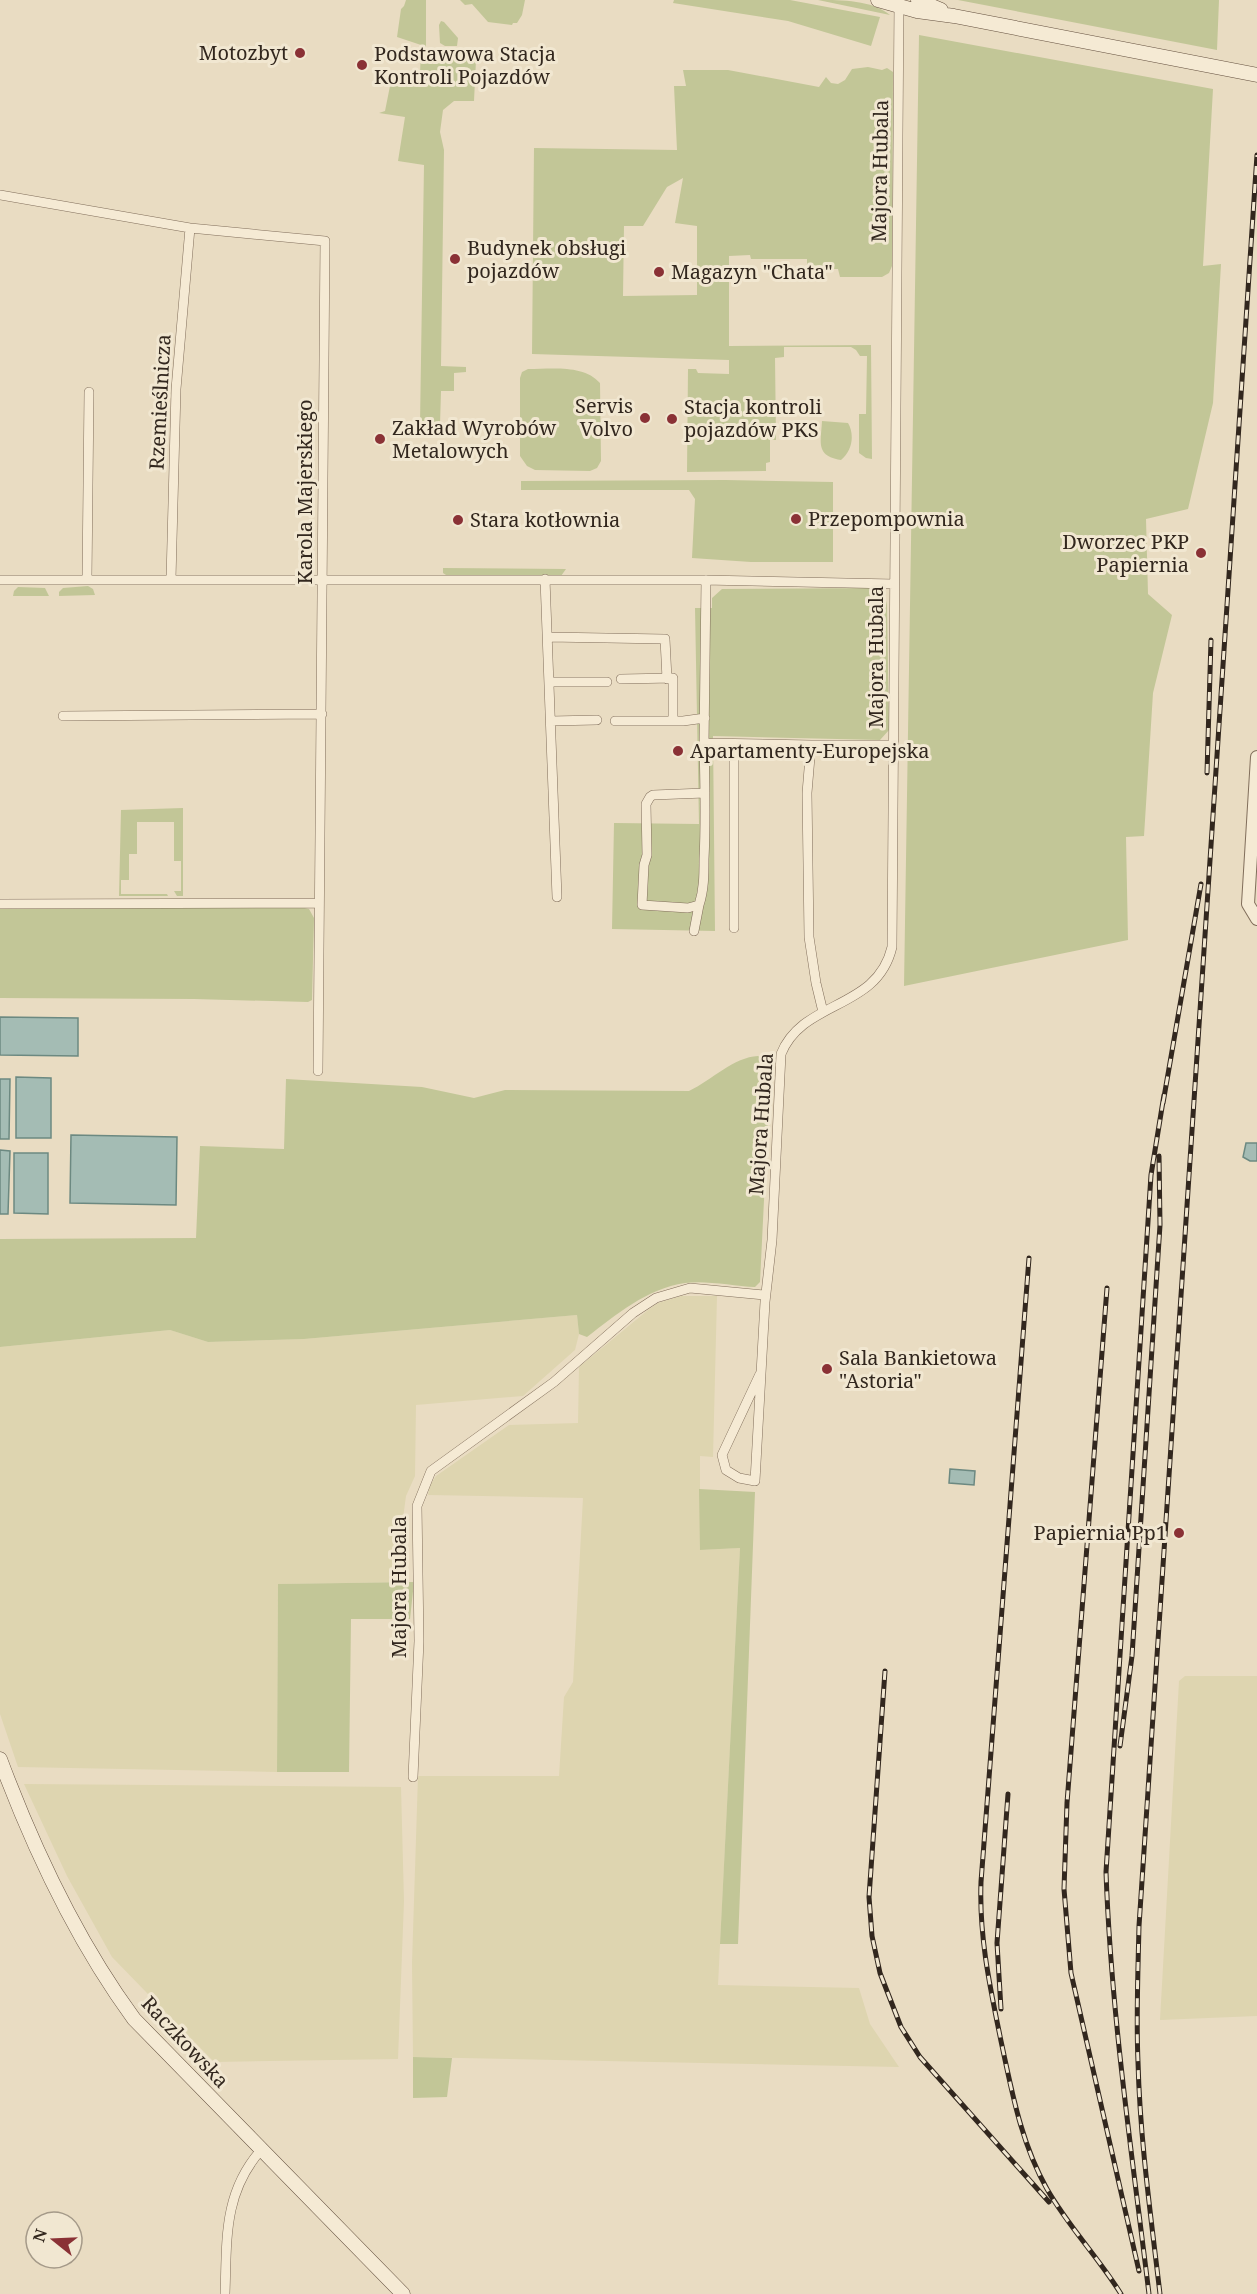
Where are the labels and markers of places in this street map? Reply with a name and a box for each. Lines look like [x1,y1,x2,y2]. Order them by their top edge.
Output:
place label: Motozbyt [199,39,288,66]
place label: Podstawowa Stacja Kontroli Pojazdów [374,40,556,90]
marker: Motozbyt [293,46,307,60]
marker: Podstawowa Stacja Kontroli Pojazdów [355,58,369,72]
place label: Budynek obsługi pojazdów [467,234,627,284]
marker: Budynek obsługi pojazdów [448,252,462,266]
place label: Magazyn "Chata" [671,258,833,285]
marker: Magazyn "Chata" [652,265,666,279]
place label: Servis Volvo [575,392,633,442]
place label: Stacja kontroli pojazdów PKS [684,393,822,443]
marker: Servis Volvo [638,411,652,425]
marker: Stacja kontroli pojazdów PKS [665,412,679,426]
place label: Zakład Wyrobów Metalowych [392,414,557,464]
marker: Zakład Wyrobów Metalowych [373,432,387,446]
place label: Przepompownia [808,505,965,532]
place label: Stara kotłownia [470,506,620,533]
marker: Przepompownia [789,512,803,526]
marker: Stara kotłownia [451,513,465,527]
place label: Dworzec PKP Papiernia [1062,528,1189,578]
marker: Dworzec PKP Papiernia [1194,546,1208,560]
place label: Apartamenty-Europejska [690,737,929,764]
marker: Apartamenty-Europejska [671,744,685,758]
place label: Sala Bankietowa "Astoria" [839,1344,997,1394]
marker: Sala Bankietowa "Astoria" [820,1362,834,1376]
place label: Papiernia Pp1 [1034,1519,1167,1546]
marker: Papiernia Pp1 [1172,1526,1186,1540]

